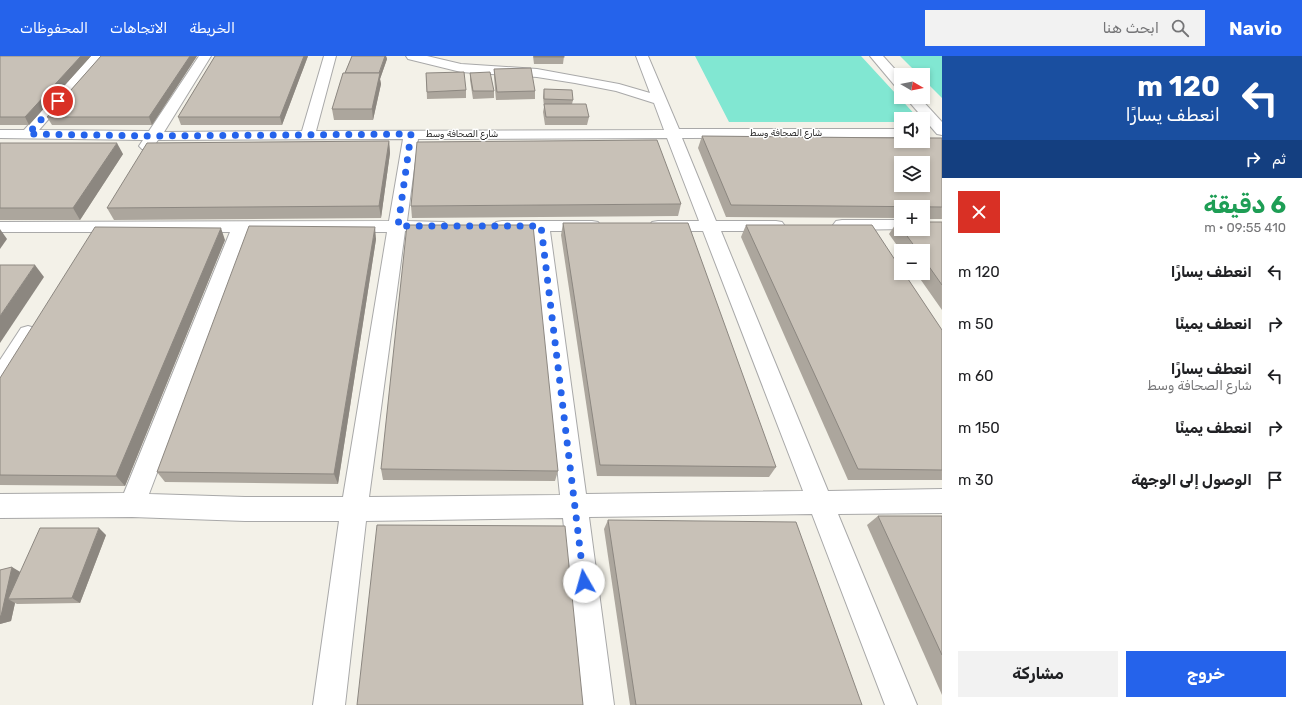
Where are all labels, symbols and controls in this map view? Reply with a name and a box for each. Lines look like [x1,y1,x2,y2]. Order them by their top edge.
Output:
search box [925,10,1205,46]
icon: search [1169,17,1191,39]
text: Navio [1229,17,1282,40]
text: ابحث هنا [1102,19,1159,37]
text: المحفوظات [20,20,88,37]
text: الاتجاهات [110,20,167,37]
text: الخريطة [189,20,235,37]
north arrow [894,68,930,104]
map controls [894,68,930,280]
text: 120 m [1137,70,1220,103]
icon: left [1234,72,1286,124]
pin [41,84,75,118]
icon: arrive [47,90,69,112]
text: انعطف يسارًا [1126,104,1220,126]
button: sound [894,112,930,148]
street label: شارع الصحافة وسط [750,128,822,139]
street label: شارع الصحافة وسط [426,129,498,140]
icon: right [1242,148,1264,170]
text: ثم [1272,150,1286,168]
button: layers [894,156,930,192]
button: close [958,191,1000,233]
text: 6 دقيقة [1204,191,1286,219]
button: + [894,200,930,236]
text: 410 m · 09:55 [1204,220,1286,235]
button: − [894,244,930,280]
icon: left [1264,261,1286,283]
text: 120 m [958,263,1000,281]
text: انعطف يسارًا [1171,263,1252,281]
icon: right [1264,313,1286,335]
text: 50 m [958,315,993,333]
text: انعطف يمينًا [1175,315,1252,333]
text: انعطف يسارًا [1171,360,1252,378]
icon: left [1264,365,1286,387]
text: 60 m [958,367,994,385]
text: شارع الصحافة وسط [1147,378,1252,393]
icon: right [1264,417,1286,439]
text: 150 m [958,419,1000,437]
text: انعطف يمينًا [1175,419,1252,437]
icon: arrive [1264,469,1286,491]
text: 30 m [958,471,994,489]
text: الوصول إلى الوجهة [1131,471,1252,489]
position arrow [563,561,605,603]
button: مشاركة [958,651,1118,697]
button: خروج [1126,651,1286,697]

